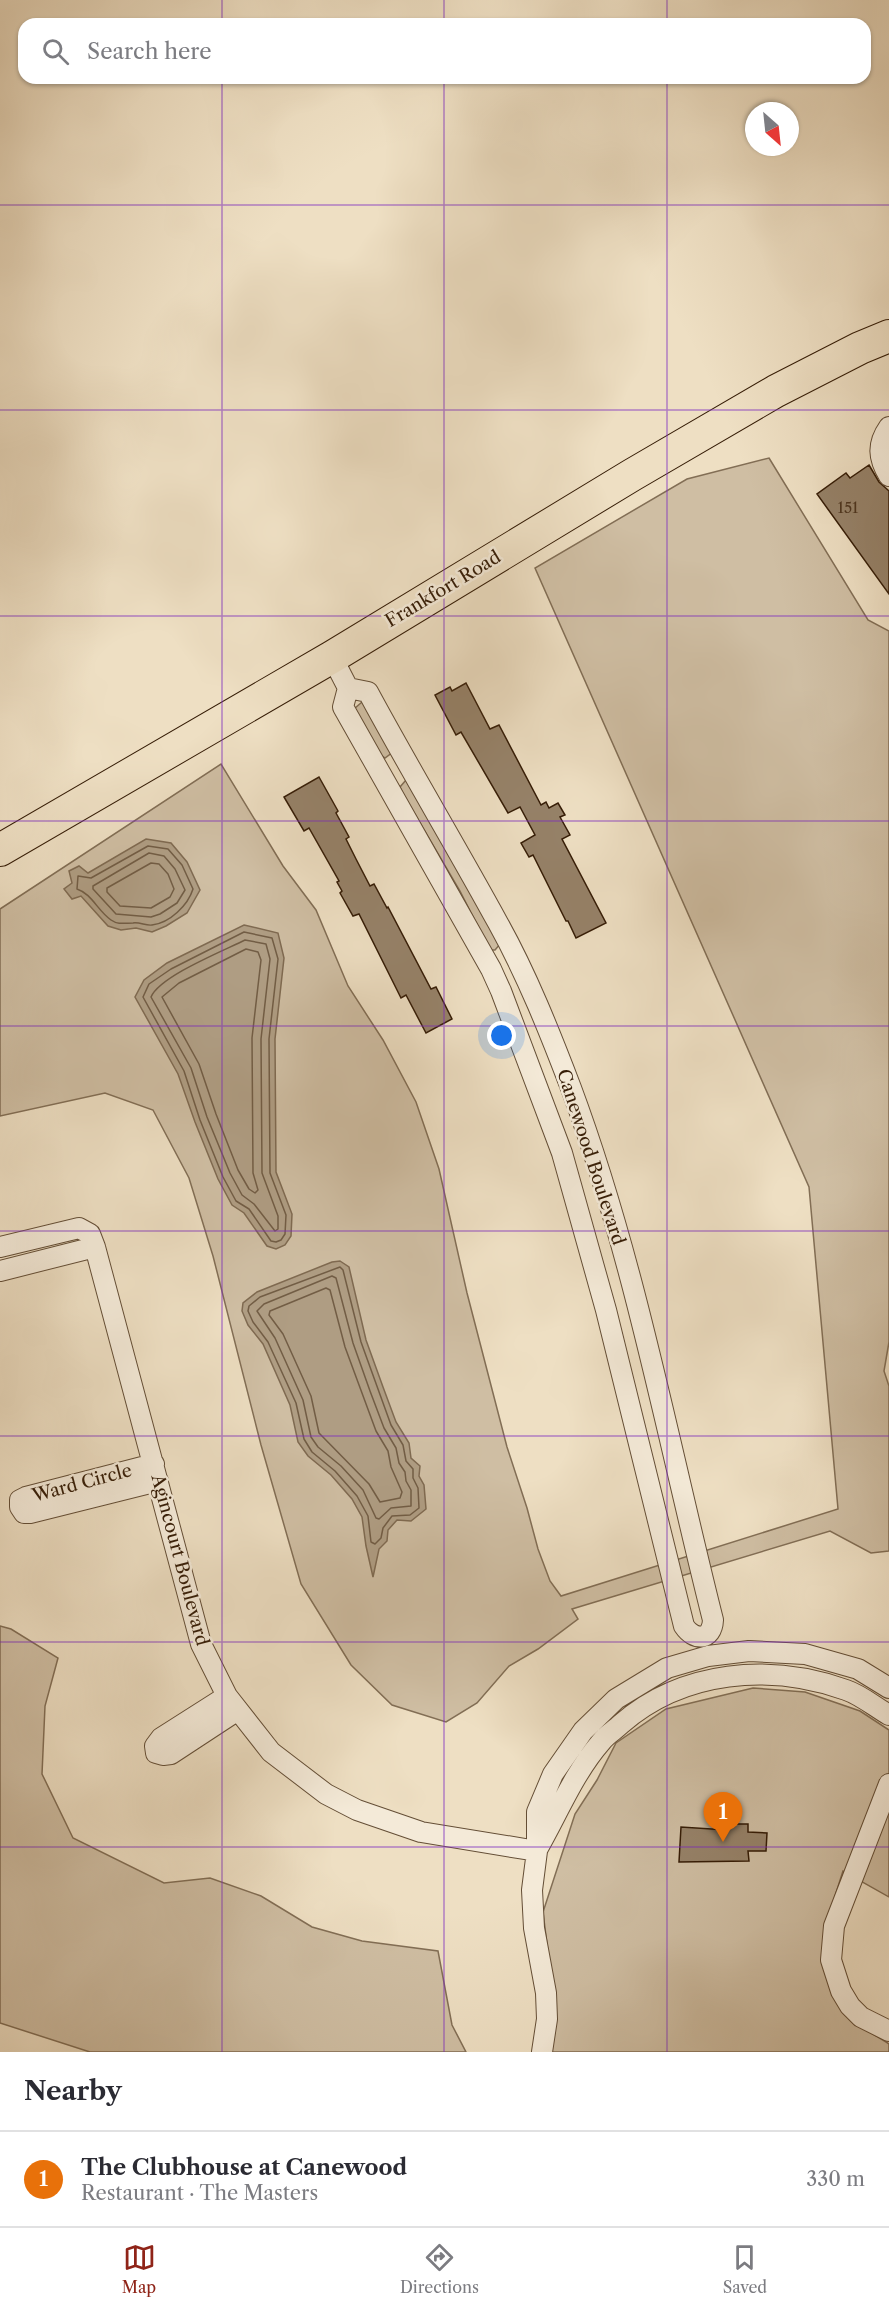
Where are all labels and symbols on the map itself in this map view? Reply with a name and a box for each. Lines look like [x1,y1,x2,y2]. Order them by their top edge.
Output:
north arrow [745,102,799,156]
house number: 151 [838,498,859,517]
street label: Frankfort Road [381,546,505,632]
your location [487,1021,516,1050]
street label: Canewood Boulevard [552,1066,630,1248]
street label: Ward Circle [29,1459,134,1507]
street label: Agincourt Boulevard [146,1471,213,1648]
pin: 1 [704,1792,742,1842]

